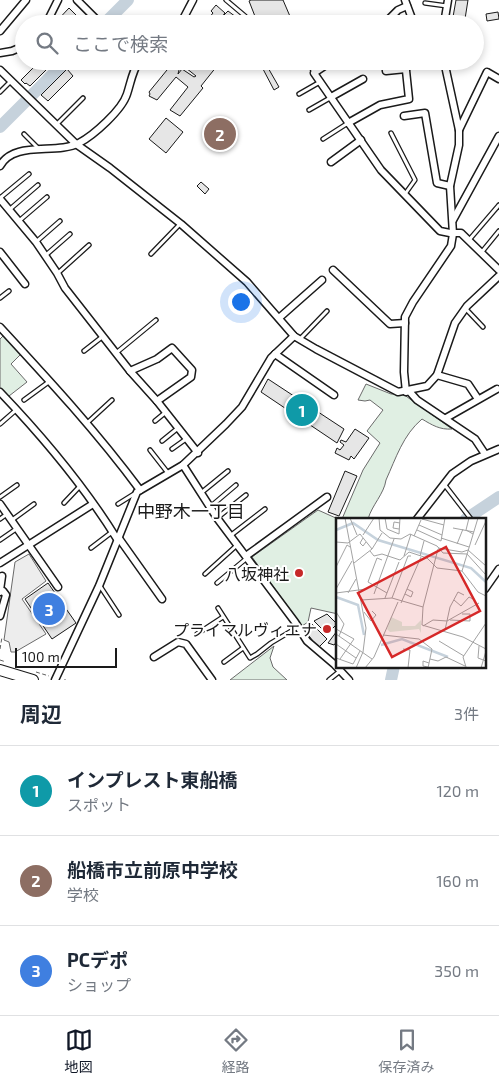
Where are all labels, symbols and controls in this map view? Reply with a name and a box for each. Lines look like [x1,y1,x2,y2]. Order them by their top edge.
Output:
search box [15,15,484,70]
icon: search [33,29,61,57]
text: ここで検索 [73,32,168,55]
pin: 2 [204,115,236,153]
your location [228,289,254,315]
pin: 1 [286,391,318,429]
district label: 中野木一丁目 [137,500,245,522]
inset map [336,518,486,668]
place label: 八坂神社 [225,564,289,583]
marker: 八坂神社 [293,567,305,579]
pin: 3 [33,590,65,628]
place label: プライマルヴィエナ [173,620,317,639]
marker: プライマルヴィエナ [321,623,333,635]
scale bar [15,645,118,668]
text: 100 m [22,648,60,665]
text: 周辺 [20,701,62,726]
text: 3件 [454,704,479,723]
text: インプレスト東船橋 [67,768,237,791]
text: 1 [33,781,39,800]
text: 120 m [436,781,479,800]
text: スポット [67,795,131,814]
text: 船橋市立前原中学校 [67,858,238,881]
text: 2 [31,871,41,890]
text: 160 m [436,871,479,890]
text: 学校 [67,885,99,904]
text: PCデポ [67,948,128,971]
text: 3 [31,961,41,980]
text: 350 m [434,961,479,980]
text: ショップ [67,975,131,994]
tab: 地図 [65,1026,93,1076]
tab: 経路 [222,1026,250,1076]
tab: 保存済み [379,1026,435,1076]

